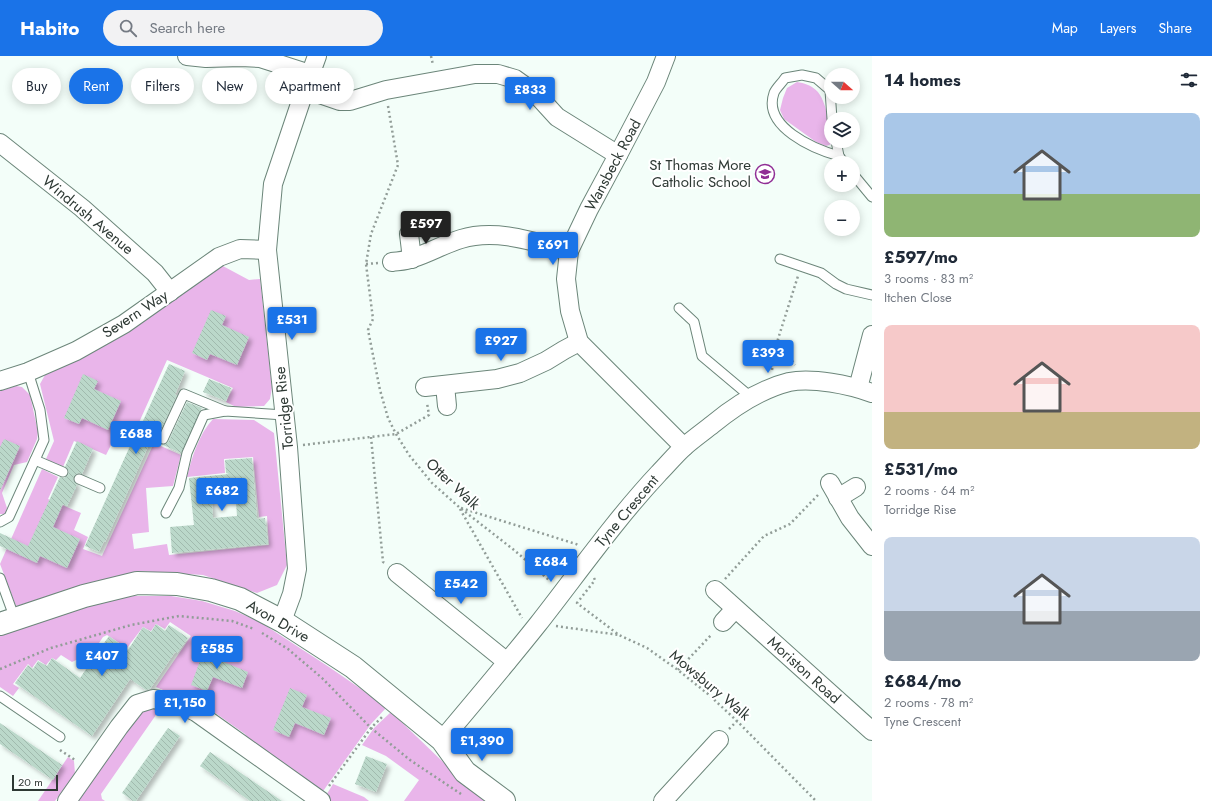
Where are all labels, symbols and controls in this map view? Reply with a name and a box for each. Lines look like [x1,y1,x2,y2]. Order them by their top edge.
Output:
search box [103,10,383,46]
text: Habito [20,15,79,42]
icon: search [117,17,139,39]
text: Search here [149,17,225,39]
text: Map [1052,18,1078,38]
text: Layers [1100,18,1136,38]
text: Share [1158,18,1192,38]
chip: Buy [12,68,61,104]
chip: Rent [69,68,123,104]
chip: Filters [131,68,194,104]
chip: New [202,68,257,104]
chip: Apartment [265,68,354,104]
north arrow [824,68,860,104]
map controls [824,68,860,236]
text: 14 homes [884,68,961,92]
icon: filters [1178,69,1200,91]
pin: £833 [506,77,554,111]
text: £833 [514,80,546,99]
button: layers [824,112,860,148]
street label: Wansbeck Road [579,115,647,215]
icon: home [1006,139,1078,211]
place label: St Thomas More Catholic School [649,154,751,193]
button: + [824,156,860,192]
school or university icon: St Thomas More Catholic School [754,163,776,185]
street label: Windrush Avenue [38,170,139,260]
button: − [824,200,860,236]
pin: £597 [402,211,450,245]
text: £597 [410,214,442,233]
pin: £691 [529,232,577,266]
text: £691 [537,235,569,254]
text: £597/mo [884,245,958,269]
text: 3 rooms · 83 m² [884,269,973,288]
street label: Severn Way [98,284,173,343]
text: Itchen Close [884,288,952,307]
pin: £531 [268,307,316,341]
text: £531 [276,310,308,329]
pin: £927 [477,328,525,362]
text: £927 [484,331,518,350]
pin: £393 [744,340,792,374]
text: £393 [752,343,784,362]
icon: home [1006,351,1078,423]
street label: Torridge Rise [269,365,299,451]
pin: £688 [112,421,160,455]
text: £688 [120,424,152,443]
street label: Otter Walk [421,453,485,515]
text: £531/mo [884,457,958,481]
street label: Tyne Crescent [590,470,664,552]
pin: £682 [198,478,246,512]
text: £682 [205,481,239,500]
text: 2 rooms · 64 m² [884,481,974,500]
text: Torridge Rise [884,500,956,519]
pin: £684 [527,549,575,583]
text: £684 [534,552,568,571]
icon: home [1006,563,1078,635]
pin: £542 [437,571,485,605]
text: £542 [444,574,478,593]
street label: Avon Drive [242,594,314,648]
street label: Moriston Road [762,631,846,709]
pin: £585 [193,636,241,670]
text: £585 [201,639,233,658]
pin: £407 [78,643,126,677]
street label: Mowsbury Walk [665,644,756,726]
text: £407 [85,646,119,665]
text: £684/mo [884,669,961,693]
pin: £1,150 [152,690,218,724]
text: £1,150 [164,693,206,712]
text: 2 rooms · 78 m² [884,693,973,712]
text: Tyne Crescent [884,712,961,731]
pin: £1,390 [449,728,515,762]
text: £1,390 [460,731,504,750]
scale bar [12,773,58,792]
text: 20 m [18,774,43,790]

